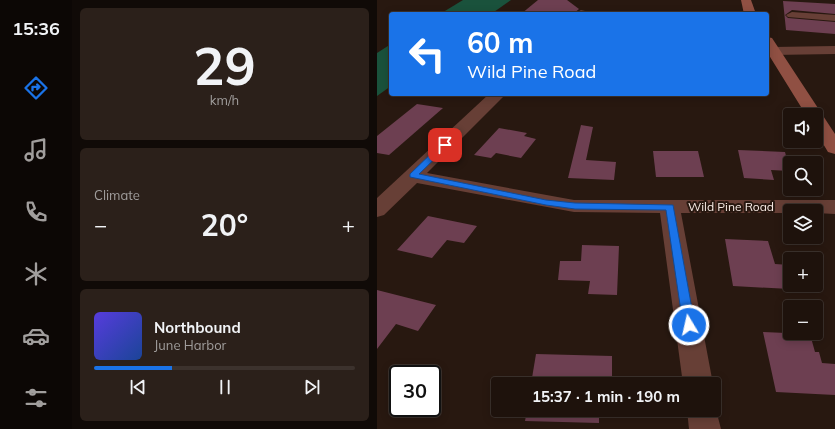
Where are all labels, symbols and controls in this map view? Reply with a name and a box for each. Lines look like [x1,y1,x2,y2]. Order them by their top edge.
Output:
text: 15:36 [12,17,60,40]
text: 60 m [467,25,533,60]
icon: left [401,28,453,80]
text: 29 [193,33,256,98]
text: Wild Pine Road [467,60,596,83]
icon: directions [22,74,50,102]
text: km/h [210,92,239,108]
map controls [783,108,823,340]
button: sound [783,108,823,148]
pin [428,128,462,162]
icon: arrive [434,134,456,156]
icon: music [22,136,50,164]
button: search [783,156,823,196]
text: Climate [94,187,140,203]
icon: phone [22,198,50,226]
street label: Wild Pine Road [688,199,774,214]
button: layers [783,204,823,244]
text: 20° [201,206,248,244]
text: − [94,211,107,239]
text: + [342,211,355,239]
button: + [783,252,823,292]
icon: climate [22,260,50,288]
button: − [783,300,823,340]
position arrow [668,304,710,346]
text: Northbound [154,318,241,337]
icon: car [22,322,50,350]
text: June Harbor [154,337,226,353]
speed limit sign: 30 [389,365,441,417]
icon: previous [127,376,149,398]
icon: pause [214,376,236,398]
icon: next [301,376,323,398]
icon: filters [22,384,50,412]
text: 15:37 · 1 min · 190 m [532,387,680,406]

